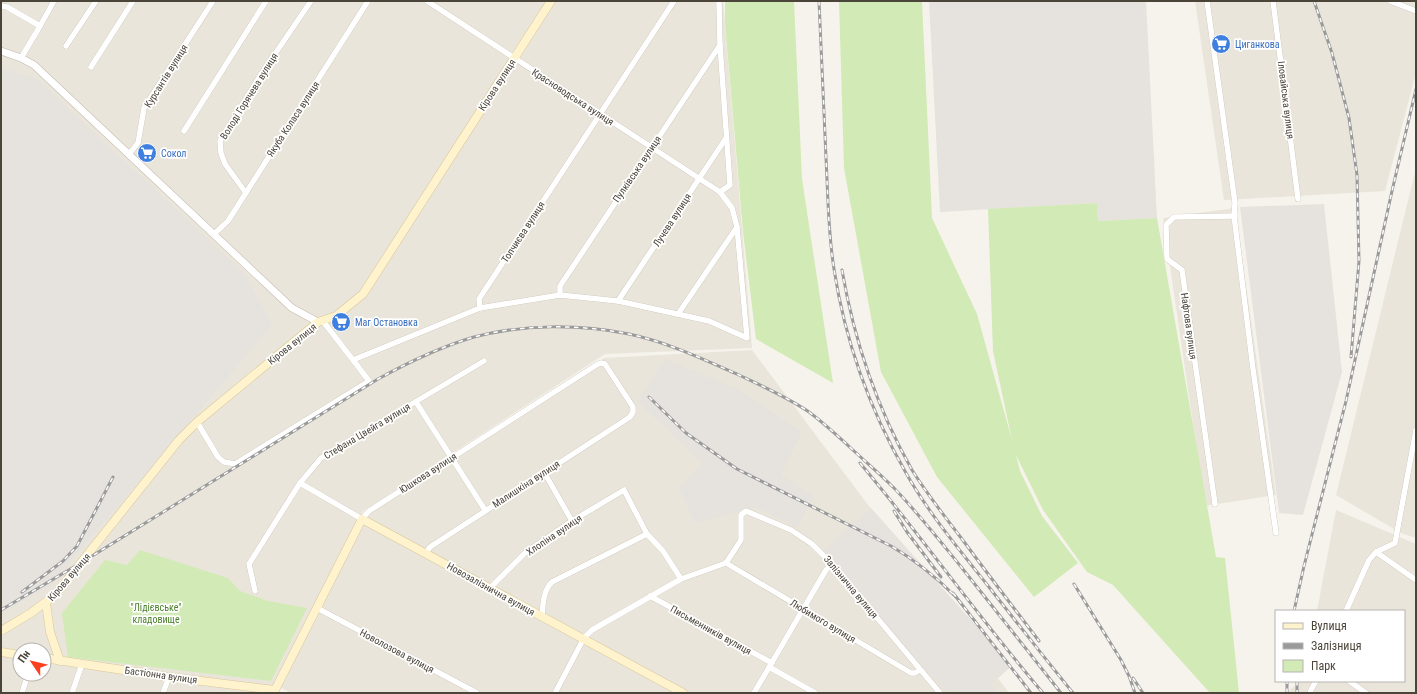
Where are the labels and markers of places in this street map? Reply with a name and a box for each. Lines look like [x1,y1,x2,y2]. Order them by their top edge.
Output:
supermarket icon: Циганкова [1210,33,1232,55]
place label: Циганкова [1235,39,1280,50]
supermarket icon: Сокол [136,142,158,164]
place label: Сокол [161,148,186,159]
supermarket icon: Маг Остановка [330,311,352,333]
place label: Маг Остановка [355,317,418,328]

